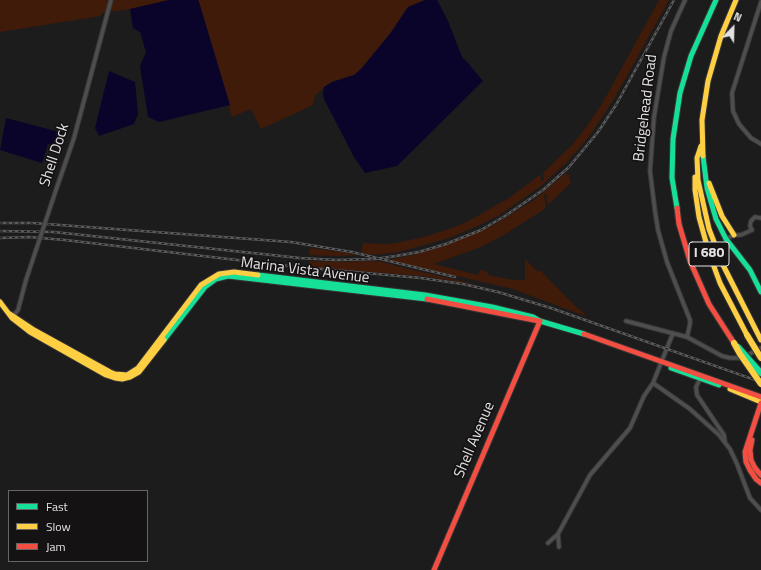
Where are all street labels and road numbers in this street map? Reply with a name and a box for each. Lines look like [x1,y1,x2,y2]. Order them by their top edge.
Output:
street label: Bridgehead Road [630,53,662,163]
street label: Shell Dock [36,121,74,189]
road number: I 680 [689,242,729,266]
street label: Marina Vista Avenue [240,254,370,288]
street label: Shell Avenue [451,399,499,481]

